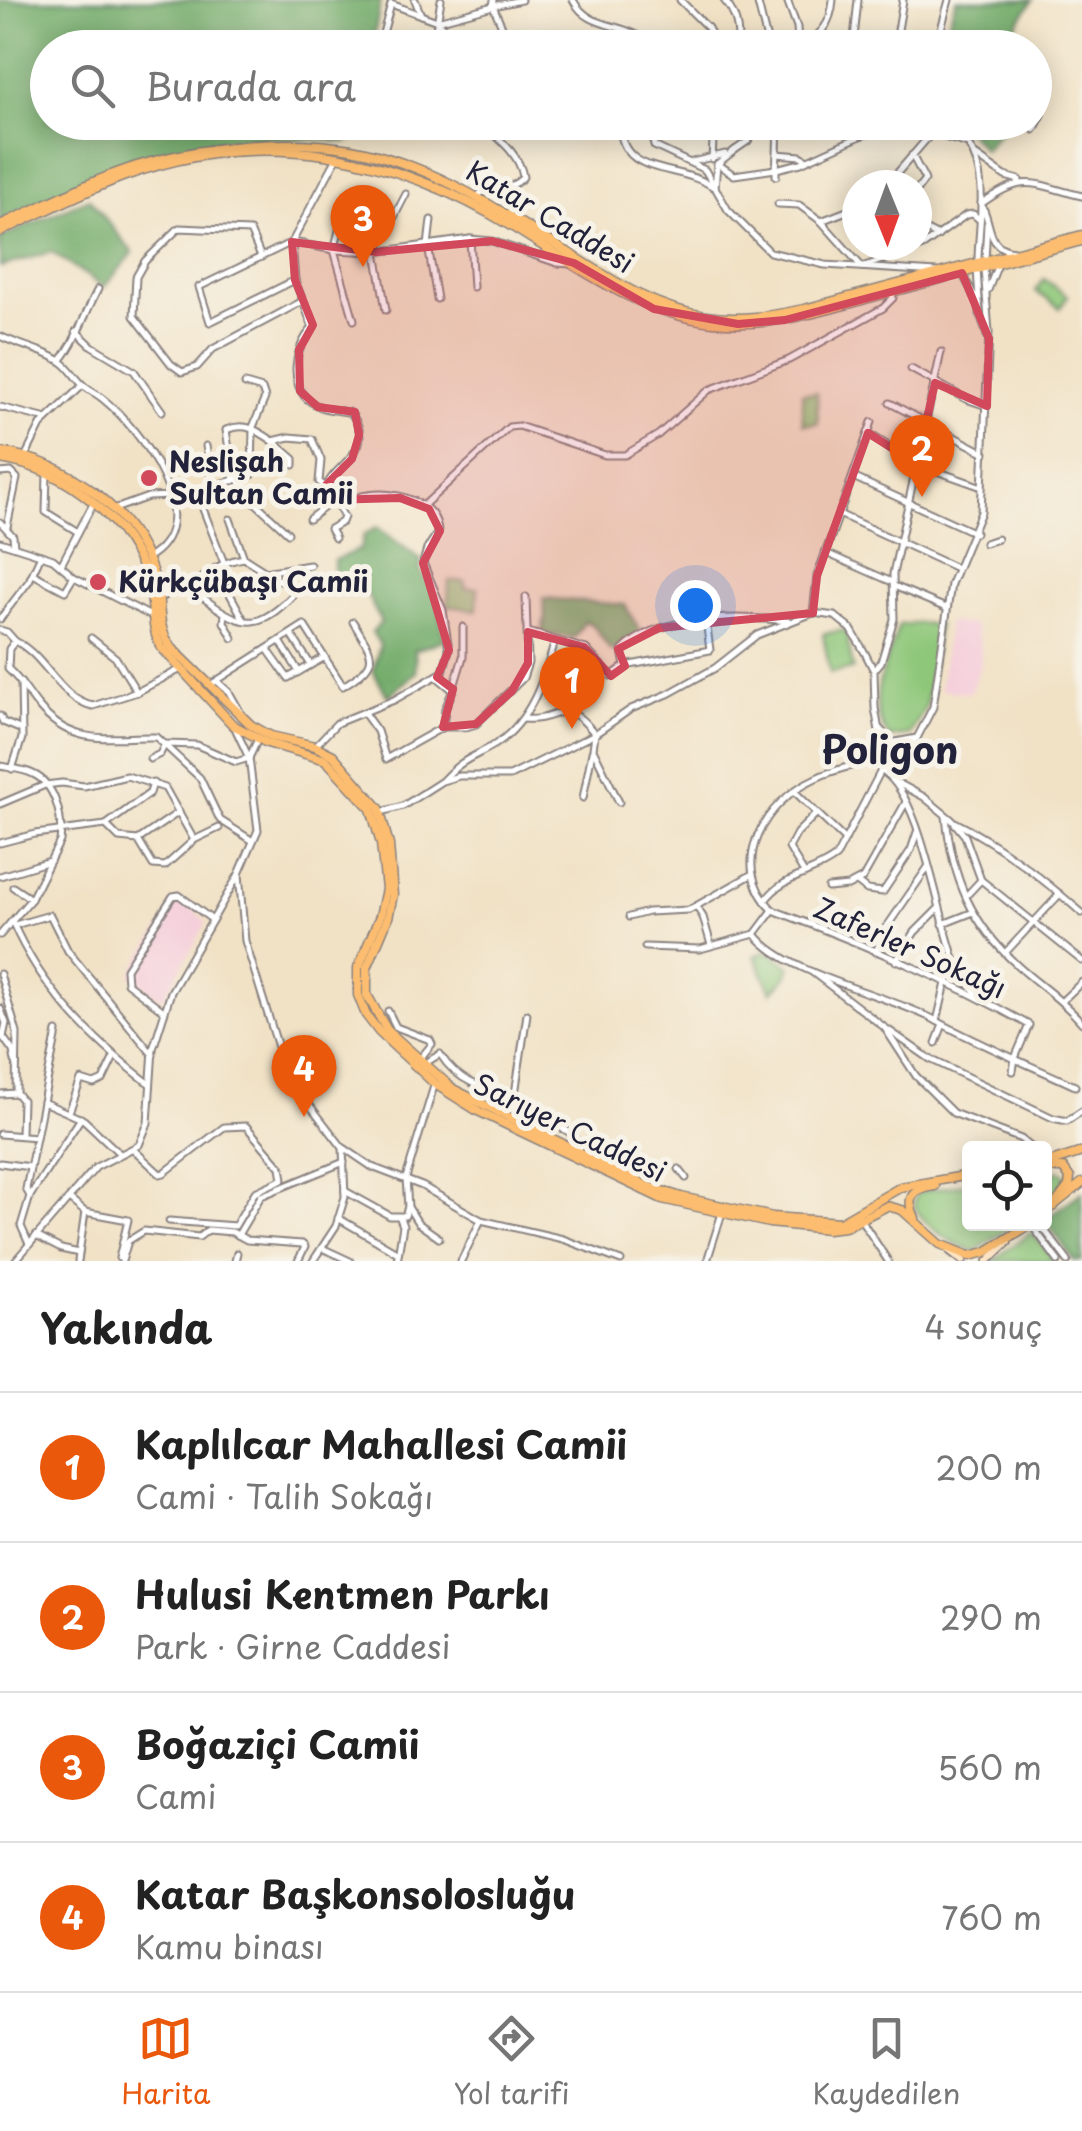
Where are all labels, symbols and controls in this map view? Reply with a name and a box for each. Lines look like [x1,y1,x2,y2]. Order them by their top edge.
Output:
search box [30,30,1052,140]
text: Burada ara [145,57,356,114]
icon: search [65,58,120,113]
street label: Katar Caddesi [459,149,643,283]
north arrow [842,170,932,260]
pin: 3 [330,184,396,267]
pin: 2 [890,414,954,497]
place label: Neslişah Sultan Camii [169,439,353,514]
marker: Neslişah Sultan Camii [138,467,160,489]
place label: Kürkçübaşı Camii [118,559,368,602]
marker: Kürkçübaşı Camii [87,571,109,593]
your location [670,580,721,631]
pin: 1 [540,646,604,729]
district label: Poligon [822,720,958,777]
street label: Zaferler Sokağı [808,885,1014,1008]
pin: 4 [272,1034,336,1117]
street label: Sarıyer Caddesi [467,1061,674,1192]
map controls [962,1141,1052,1231]
button: locate [962,1141,1052,1231]
text: Yakında [40,1295,213,1358]
text: 4 sonuç [924,1302,1042,1350]
text: Kaplılcar Mahallesi Camii [135,1415,627,1472]
text: 1 [65,1443,80,1491]
text: 200 m [935,1443,1042,1491]
text: Cami · Talih Sokağı [135,1472,434,1520]
text: Hulusi Kentmen Parkı [135,1565,550,1622]
text: 2 [61,1593,84,1641]
text: 290 m [940,1593,1042,1641]
text: Park · Girne Caddesi [135,1622,450,1670]
text: Boğaziçi Camii [135,1715,419,1772]
text: 3 [62,1743,83,1791]
text: 560 m [938,1743,1042,1791]
text: Cami [135,1772,216,1820]
text: Katar Başkonsolosluğu [135,1865,575,1922]
text: 4 [62,1893,83,1941]
text: 760 m [941,1893,1042,1941]
text: Kamu binası [135,1922,324,1970]
tab: Harita [122,2011,210,2114]
tab: Yol tarifi [453,2011,570,2114]
tab: Kaydedilen [813,2011,960,2114]

